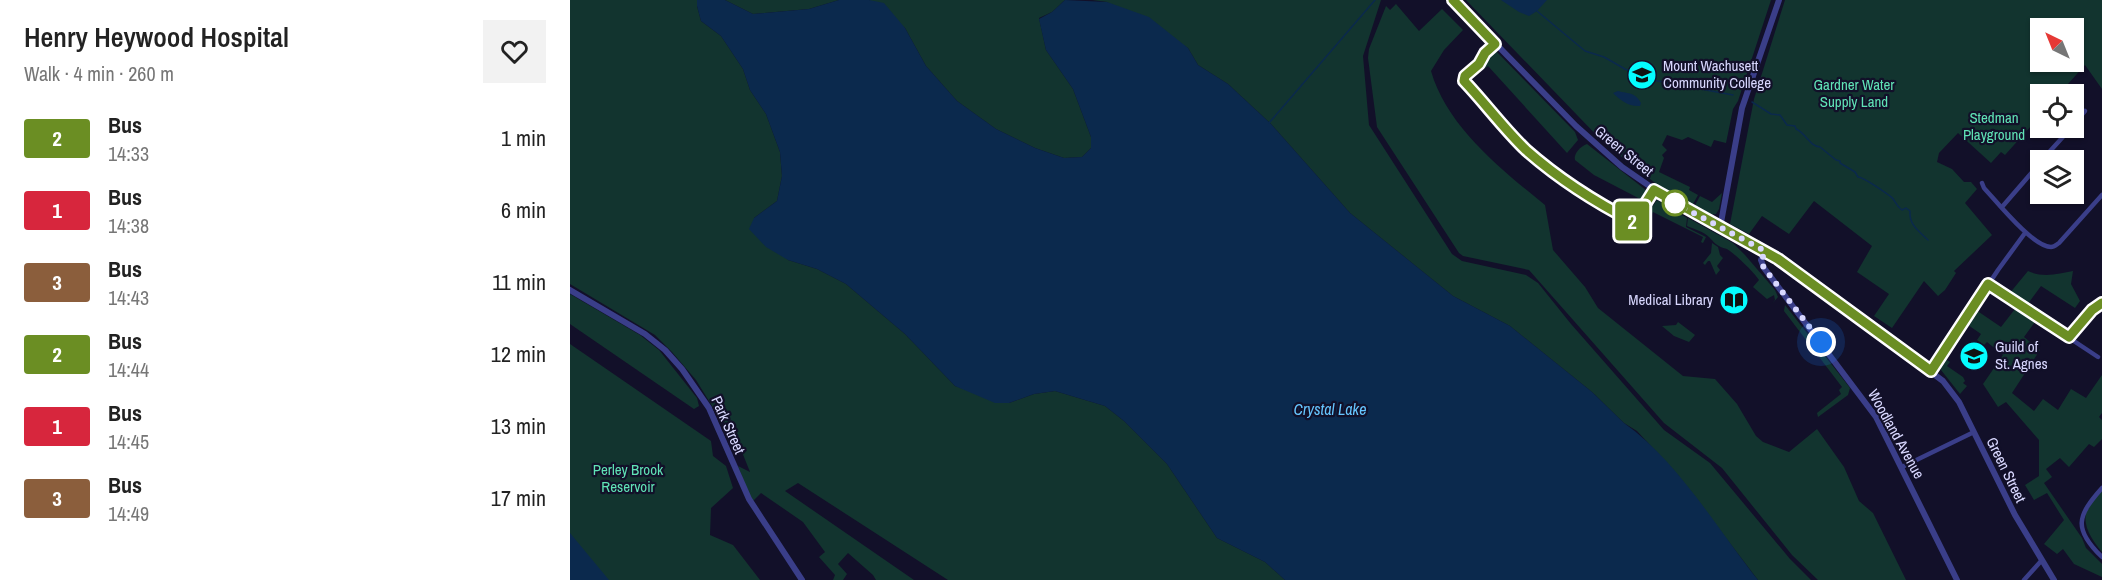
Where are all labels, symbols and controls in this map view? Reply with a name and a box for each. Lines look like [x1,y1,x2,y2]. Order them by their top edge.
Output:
text: Henry Heywood Hospital [24,18,289,56]
north arrow [2030,18,2084,72]
map controls [2030,18,2084,204]
button: heart [483,20,546,83]
place label: Mount Wachusett Community College [1663,55,1771,93]
school or university icon: Mount Wachusett Community College [1626,59,1658,91]
text: Walk · 4 min · 260 m [24,60,174,87]
park label: Gardner Water Supply Land [1814,74,1894,112]
button: locate [2030,84,2084,138]
park label: Stedman Playground [1963,107,2025,145]
text: Bus [108,110,142,140]
street label: Green Street [1590,120,1659,181]
text: 1 min [501,123,546,153]
text: 2 [52,124,62,153]
text: 14:33 [108,140,149,167]
button: layers [2030,150,2084,204]
text: Bus [108,182,142,212]
unlabelled marker [1662,190,1688,216]
text: 6 min [501,195,546,225]
text: 1 [52,196,62,225]
line badge: 2 [1612,202,1652,240]
text: 2 [1627,207,1637,236]
text: 14:38 [108,212,149,239]
text: Bus [108,254,142,284]
text: 11 min [492,267,546,297]
text: 3 [52,268,62,297]
text: 14:43 [108,284,149,311]
library icon: Medical Library [1718,284,1750,316]
place label: Medical Library [1628,289,1714,310]
text: Bus [108,326,142,356]
your location [1806,327,1836,357]
place label: Guild of St. Agnes [1995,336,2048,374]
text: 12 min [491,339,546,369]
text: 2 [52,340,62,369]
school or university icon: Guild of St. Agnes [1958,340,1990,372]
text: 14:44 [108,356,149,383]
street label: Woodland Avenue [1863,385,1930,482]
street label: Park Street [706,392,751,458]
text: Bus [108,398,142,428]
water label: Crystal Lake [1294,398,1366,420]
text: 13 min [491,411,546,441]
text: 1 [52,412,62,441]
text: 14:45 [108,428,149,455]
street label: Green Street [1982,434,2032,507]
park label: Perley Brook Reservoir [593,459,664,497]
text: Bus [108,470,142,500]
text: 17 min [491,483,546,513]
text: 3 [52,484,62,513]
text: 14:49 [108,500,149,527]

